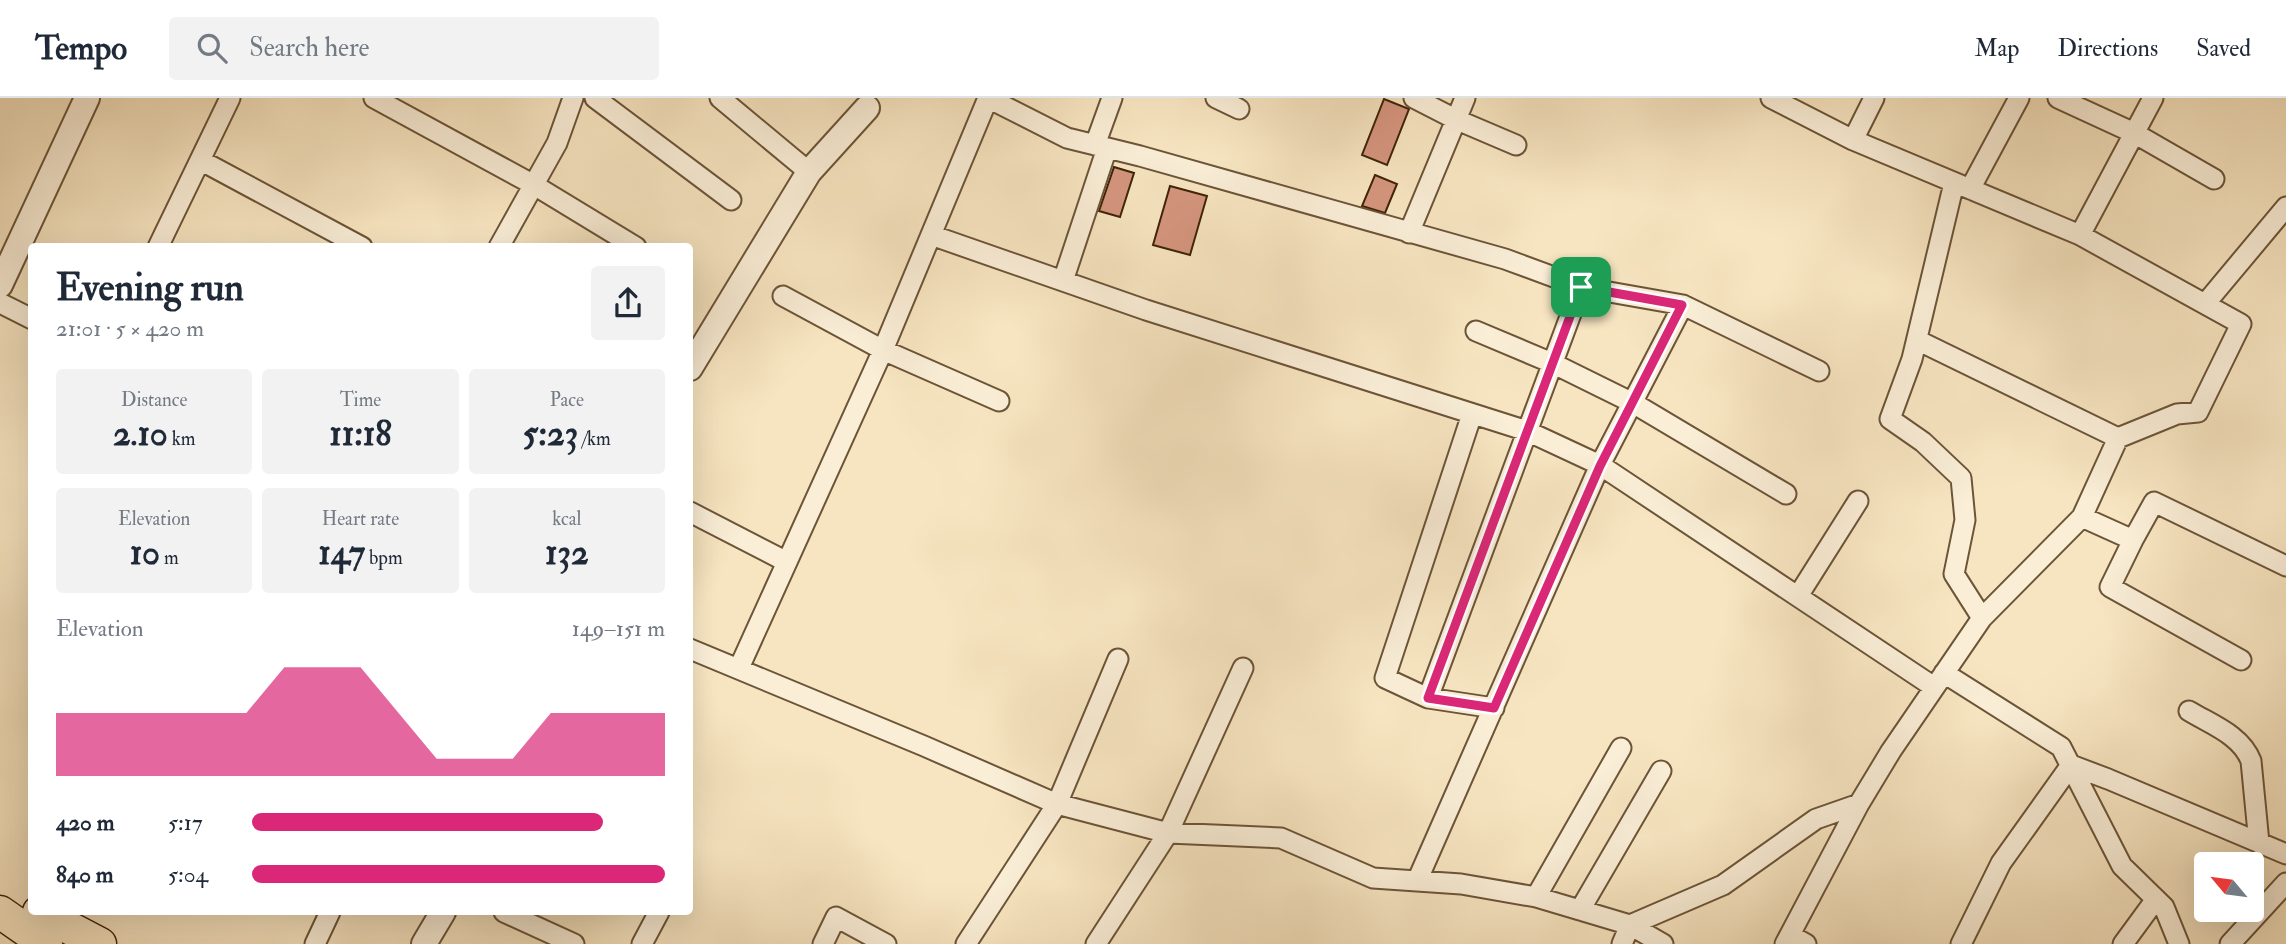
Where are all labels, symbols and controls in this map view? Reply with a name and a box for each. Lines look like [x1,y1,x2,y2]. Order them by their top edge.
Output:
search box [169,17,659,80]
text: Tempo [35,28,127,69]
icon: search [193,29,231,67]
text: Search here [249,32,369,64]
text: Map [1974,33,2019,64]
text: Directions [2057,33,2158,64]
text: Saved [2196,33,2251,64]
pin [1551,257,1611,317]
text: Evening run [56,264,244,312]
button: share [591,266,665,340]
icon: arrive [1562,268,1600,306]
text: 21:01 · 5 × 420 m [56,314,204,343]
text: Distance [121,388,187,412]
text: Time [340,388,381,412]
text: Pace [550,388,584,412]
text: 2.10 [113,412,168,456]
text: 11:18 [329,412,392,456]
text: 5:23 [523,412,578,456]
text: km [168,427,195,451]
text: /km [578,427,611,451]
text: Elevation [118,507,190,531]
text: Heart rate [322,507,399,531]
text: kcal [552,507,581,531]
text: 10 [130,531,160,575]
text: 147 [318,531,365,575]
text: 132 [545,531,589,575]
text: m [160,546,179,570]
text: bpm [365,546,403,570]
text: Elevation [56,614,144,643]
text: 149–151 m [572,614,665,643]
text: 420 m [56,808,115,837]
text: 5:17 [168,808,203,837]
north arrow [2194,852,2264,922]
map controls [2194,852,2264,922]
text: 840 m [56,860,114,889]
text: 5:04 [168,860,208,889]

